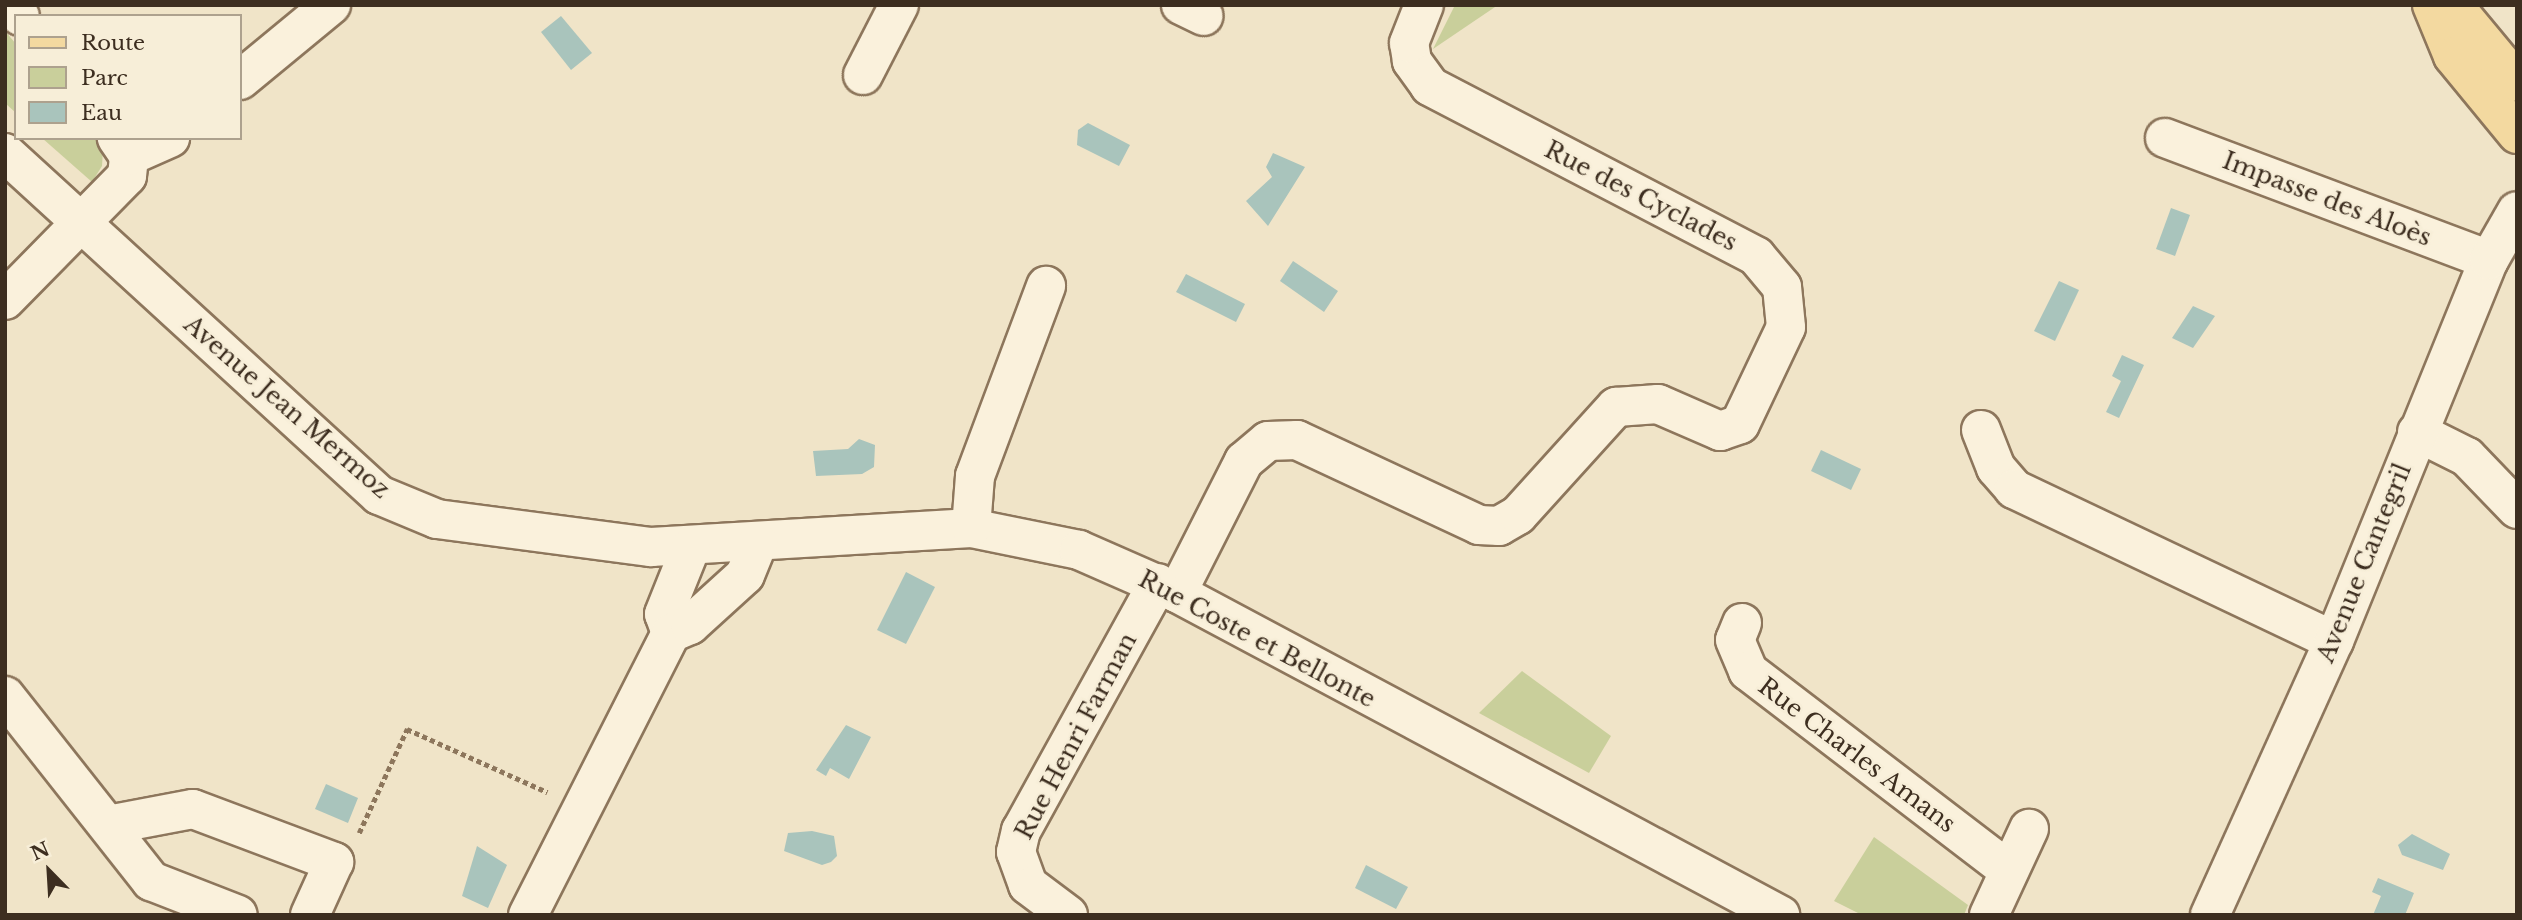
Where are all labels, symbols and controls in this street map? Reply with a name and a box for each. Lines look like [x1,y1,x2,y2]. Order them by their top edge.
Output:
legend [14,14,242,140]
text: Route [81,30,145,56]
text: Parc [81,65,128,91]
text: Eau [81,100,122,126]
street label: Rue des Cyclades [1540,135,1742,257]
street label: Impasse des Aloès [2218,146,2436,252]
street label: Avenue Jean Mermoz [178,310,396,504]
street label: Avenue Cantegril [2311,459,2417,667]
street label: Rue Coste et Bellonte [1134,564,1380,714]
street label: Rue Henri Farman [1009,628,1143,844]
street label: Rue Charles Amans [1752,671,1962,839]
north arrow [14,836,84,906]
text: N [27,837,53,865]

